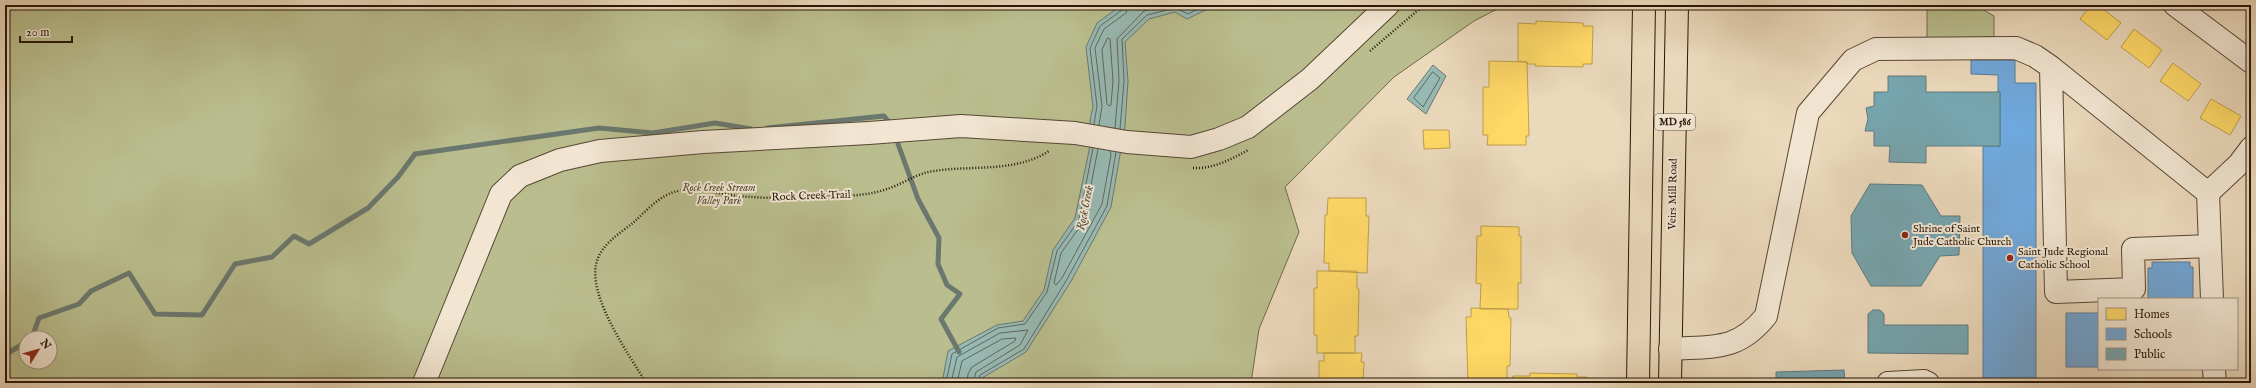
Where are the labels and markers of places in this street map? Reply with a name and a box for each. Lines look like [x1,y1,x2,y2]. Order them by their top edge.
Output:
place label: Shrine of Saint Jude Catholic Church [1911,222,2011,249]
marker: Shrine of Saint Jude Catholic Church [1900,230,1910,240]
place label: Saint Jude Regional Catholic School [2018,245,2108,272]
marker: Saint Jude Regional Catholic School [2005,253,2015,263]

